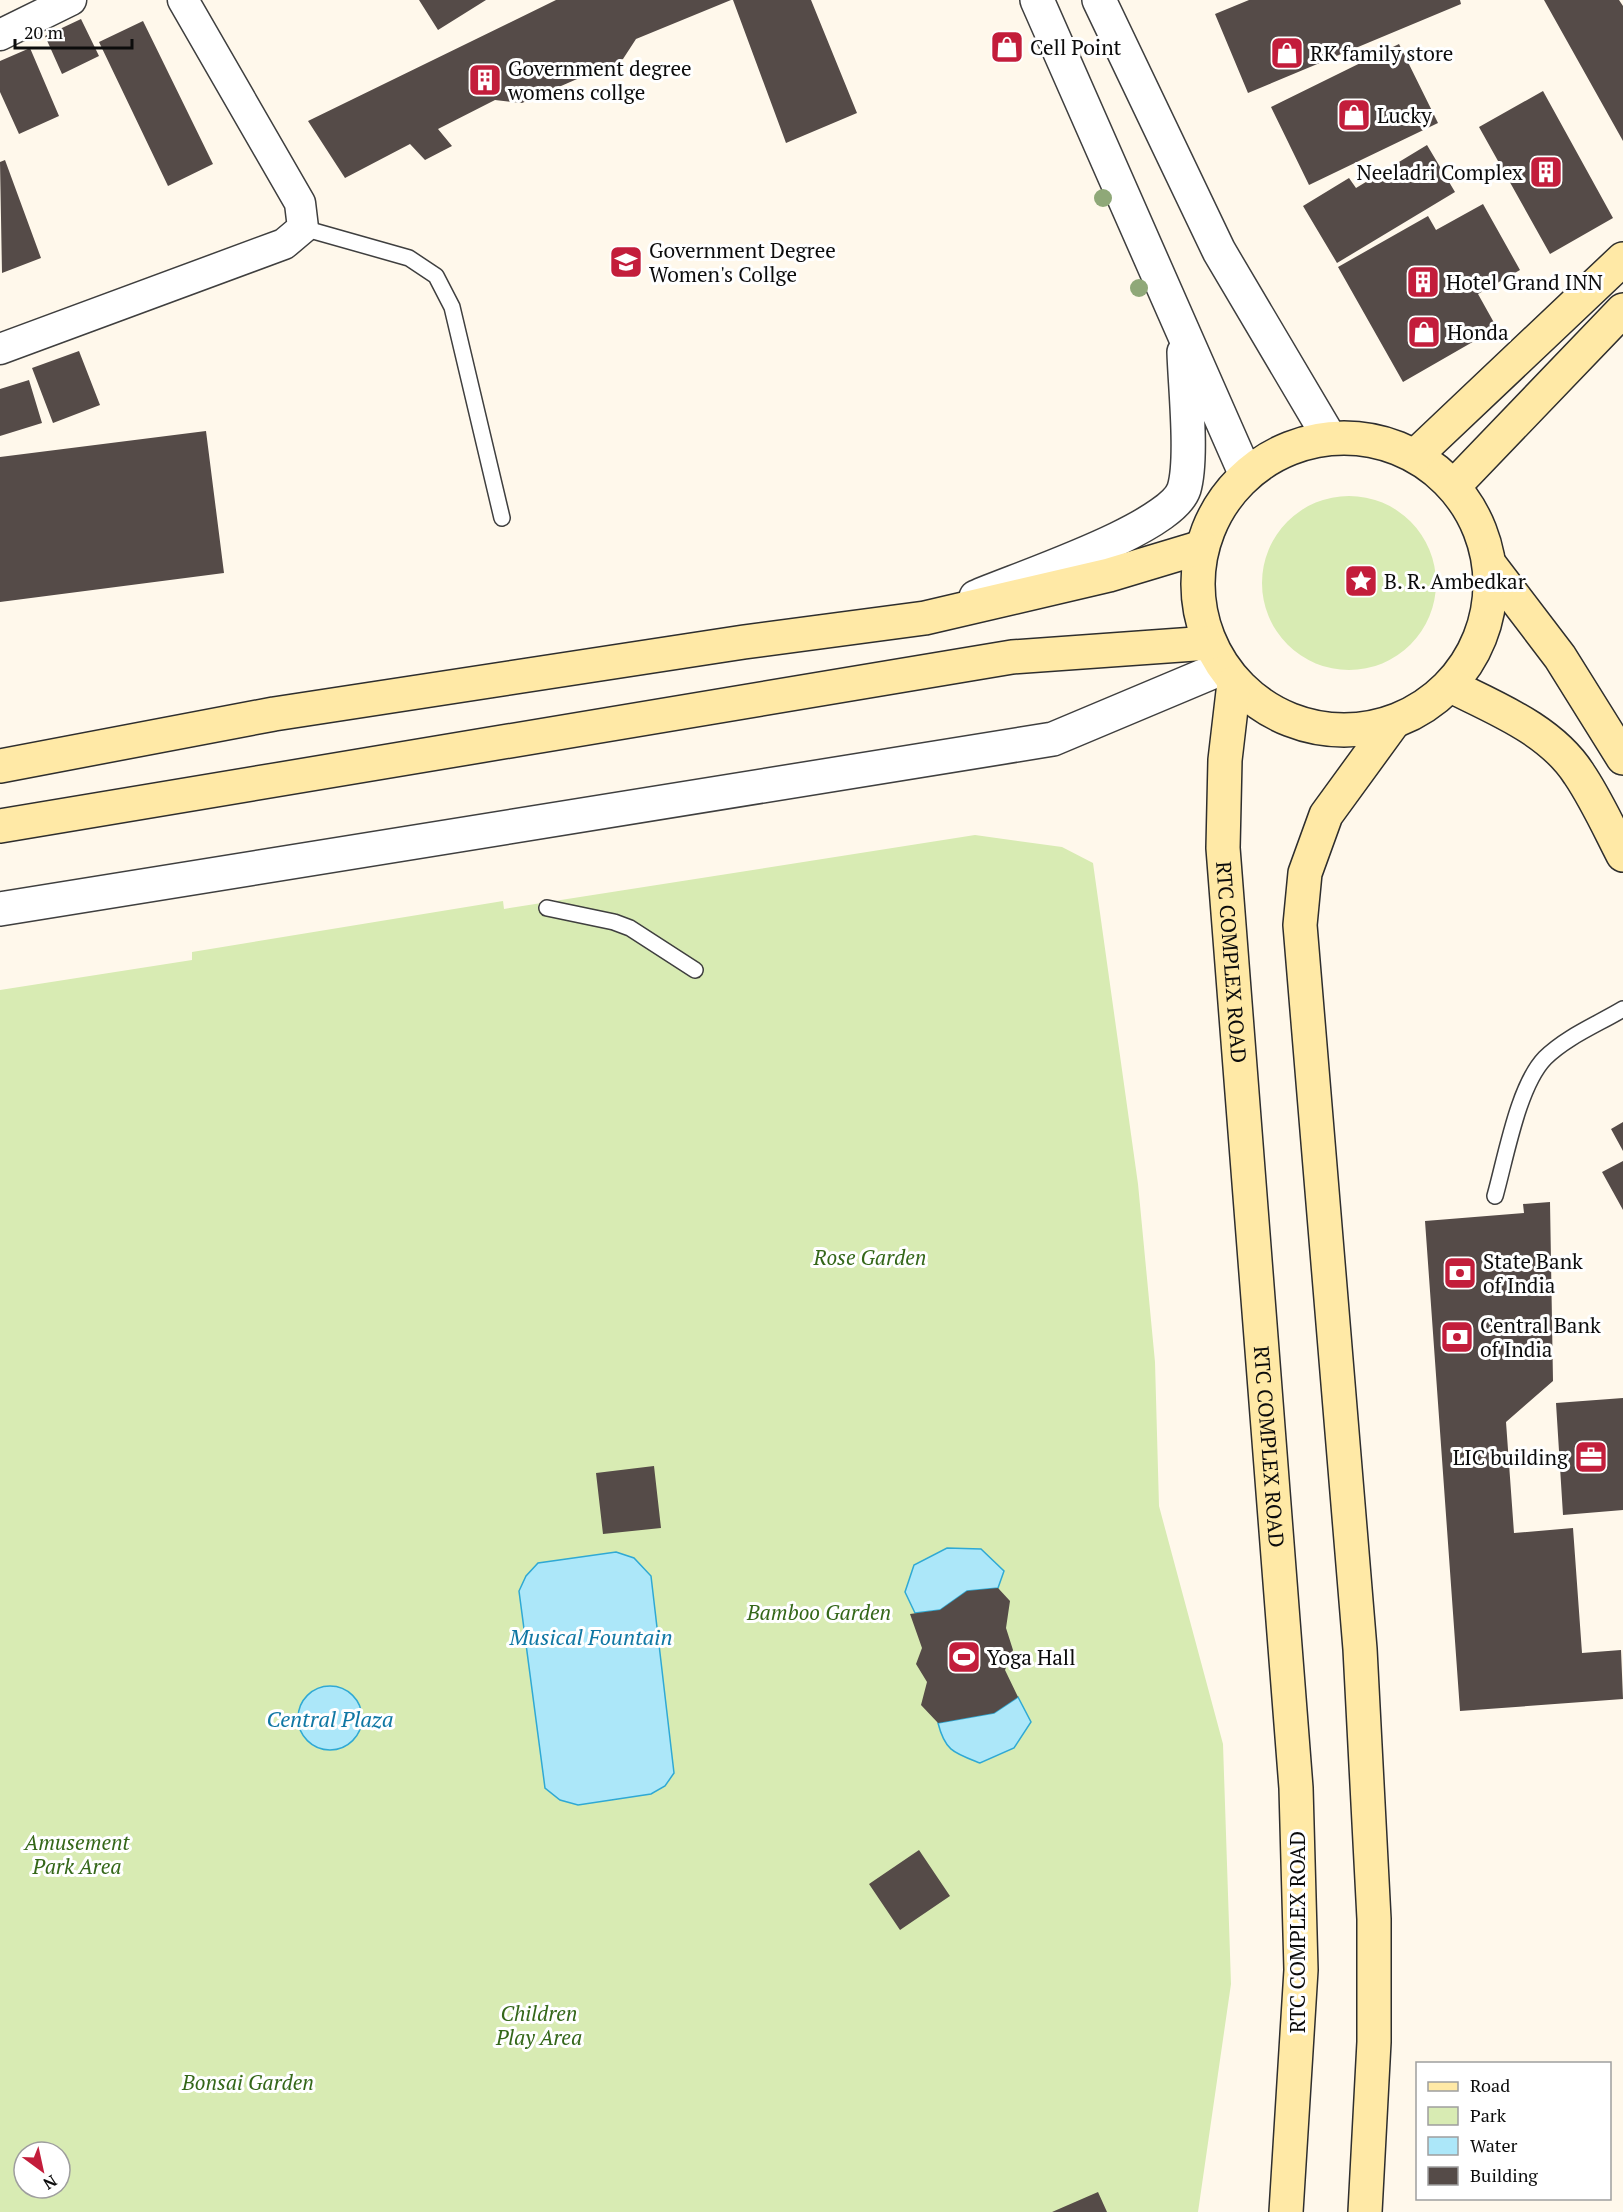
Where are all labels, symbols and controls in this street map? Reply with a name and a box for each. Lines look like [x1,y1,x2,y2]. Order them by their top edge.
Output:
scale bar [15,12,132,50]
text: 20 m [24,20,64,44]
shop icon: Cell Point [989,29,1025,65]
place label: Cell Point [1030,33,1122,61]
shop icon: RK family store [1269,35,1305,71]
place label: RK family store [1310,39,1453,67]
place label: Government degree womens collge [507,54,692,106]
building icon: Government degree womens collge [467,62,503,98]
shop icon: Lucky [1336,97,1372,133]
place label: Lucky [1377,101,1432,129]
building icon: Neeladri Complex [1528,154,1564,190]
place label: Neeladri Complex [1356,158,1523,186]
place label: Government Degree Women's Collge [649,236,836,288]
school or university icon: Government Degree Women's Collge [608,244,644,280]
building icon: Hotel Grand INN [1405,264,1441,300]
place label: Hotel Grand INN [1446,268,1603,296]
shop icon: Honda [1406,314,1442,350]
place label: Honda [1447,318,1509,346]
place icon: B. R. Ambedkar [1343,563,1379,599]
place label: B. R. Ambedkar [1384,567,1526,595]
street label: RTC COMPLEX ROAD [1210,860,1254,1064]
park label: Rose Garden [813,1243,926,1271]
place label: State Bank of India [1483,1247,1583,1299]
bank icon: State Bank of India [1442,1255,1478,1291]
place label: Central Bank of India [1480,1311,1601,1363]
bank icon: Central Bank of India [1439,1319,1475,1355]
street label: RTC COMPLEX ROAD [1248,1345,1291,1549]
office icon: LIC building [1573,1439,1609,1475]
place label: LIC building [1453,1443,1569,1471]
park label: Bamboo Garden [746,1598,891,1626]
water label: Musical Fountain [508,1622,673,1651]
sports icon: Yoga Hall [946,1639,982,1675]
place label: Yoga Hall [987,1643,1076,1671]
water label: Central Plaza [267,1704,393,1733]
park label: Amusement Park Area [22,1828,131,1880]
street label: RTC COMPLEX ROAD [1283,1831,1311,2033]
park label: Children Play Area [495,1999,582,2051]
legend [1416,2062,1611,2200]
park label: Bonsai Garden [181,2068,314,2096]
text: Road [1470,2073,1510,2097]
text: Park [1470,2103,1507,2127]
text: Water [1470,2133,1517,2157]
north arrow [12,2140,72,2200]
text: Building [1470,2163,1538,2187]
text: N [39,2170,61,2195]

